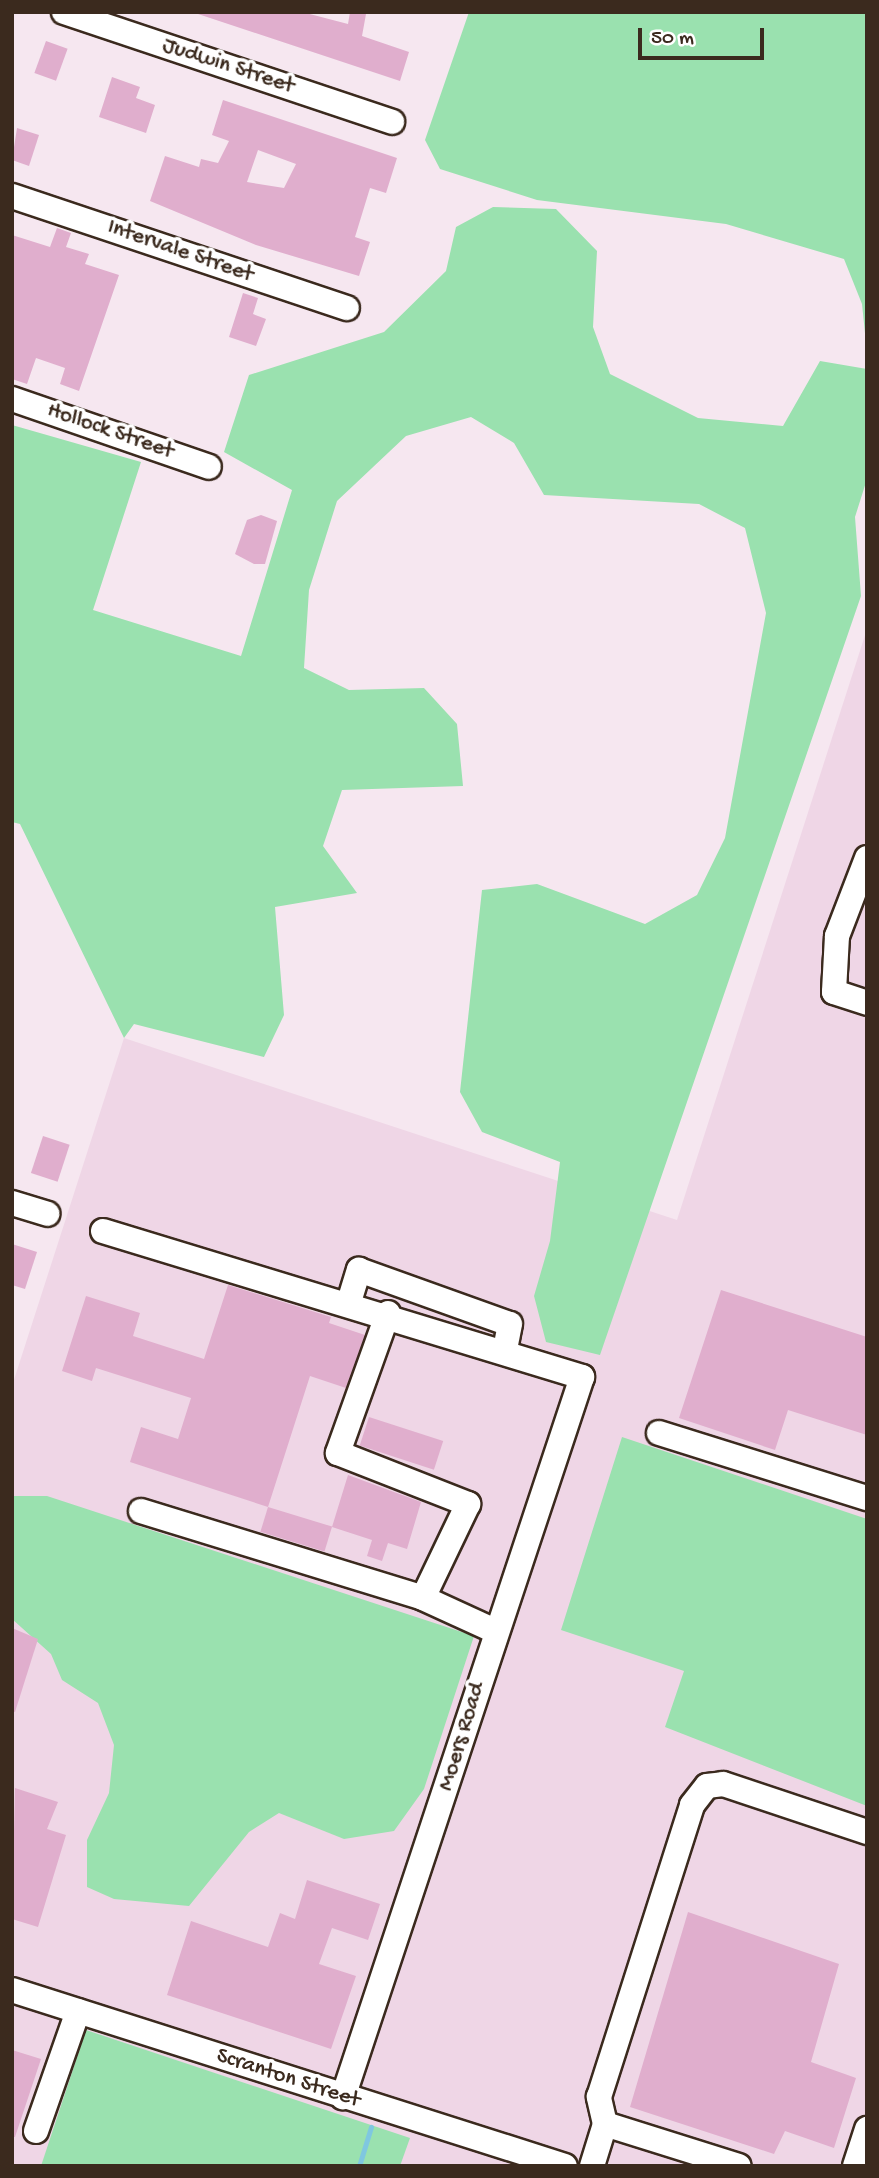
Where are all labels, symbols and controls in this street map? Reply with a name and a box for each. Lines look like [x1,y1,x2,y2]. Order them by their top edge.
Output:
scale bar [641,14,767,58]
text: 50 m [651,27,694,52]
street label: Judwin Street [159,33,297,101]
street label: Intervale Street [103,214,257,290]
street label: Hollock Street [43,397,177,467]
street label: Moers Road [433,1679,493,1795]
street label: Scranton Street [213,2043,363,2115]

